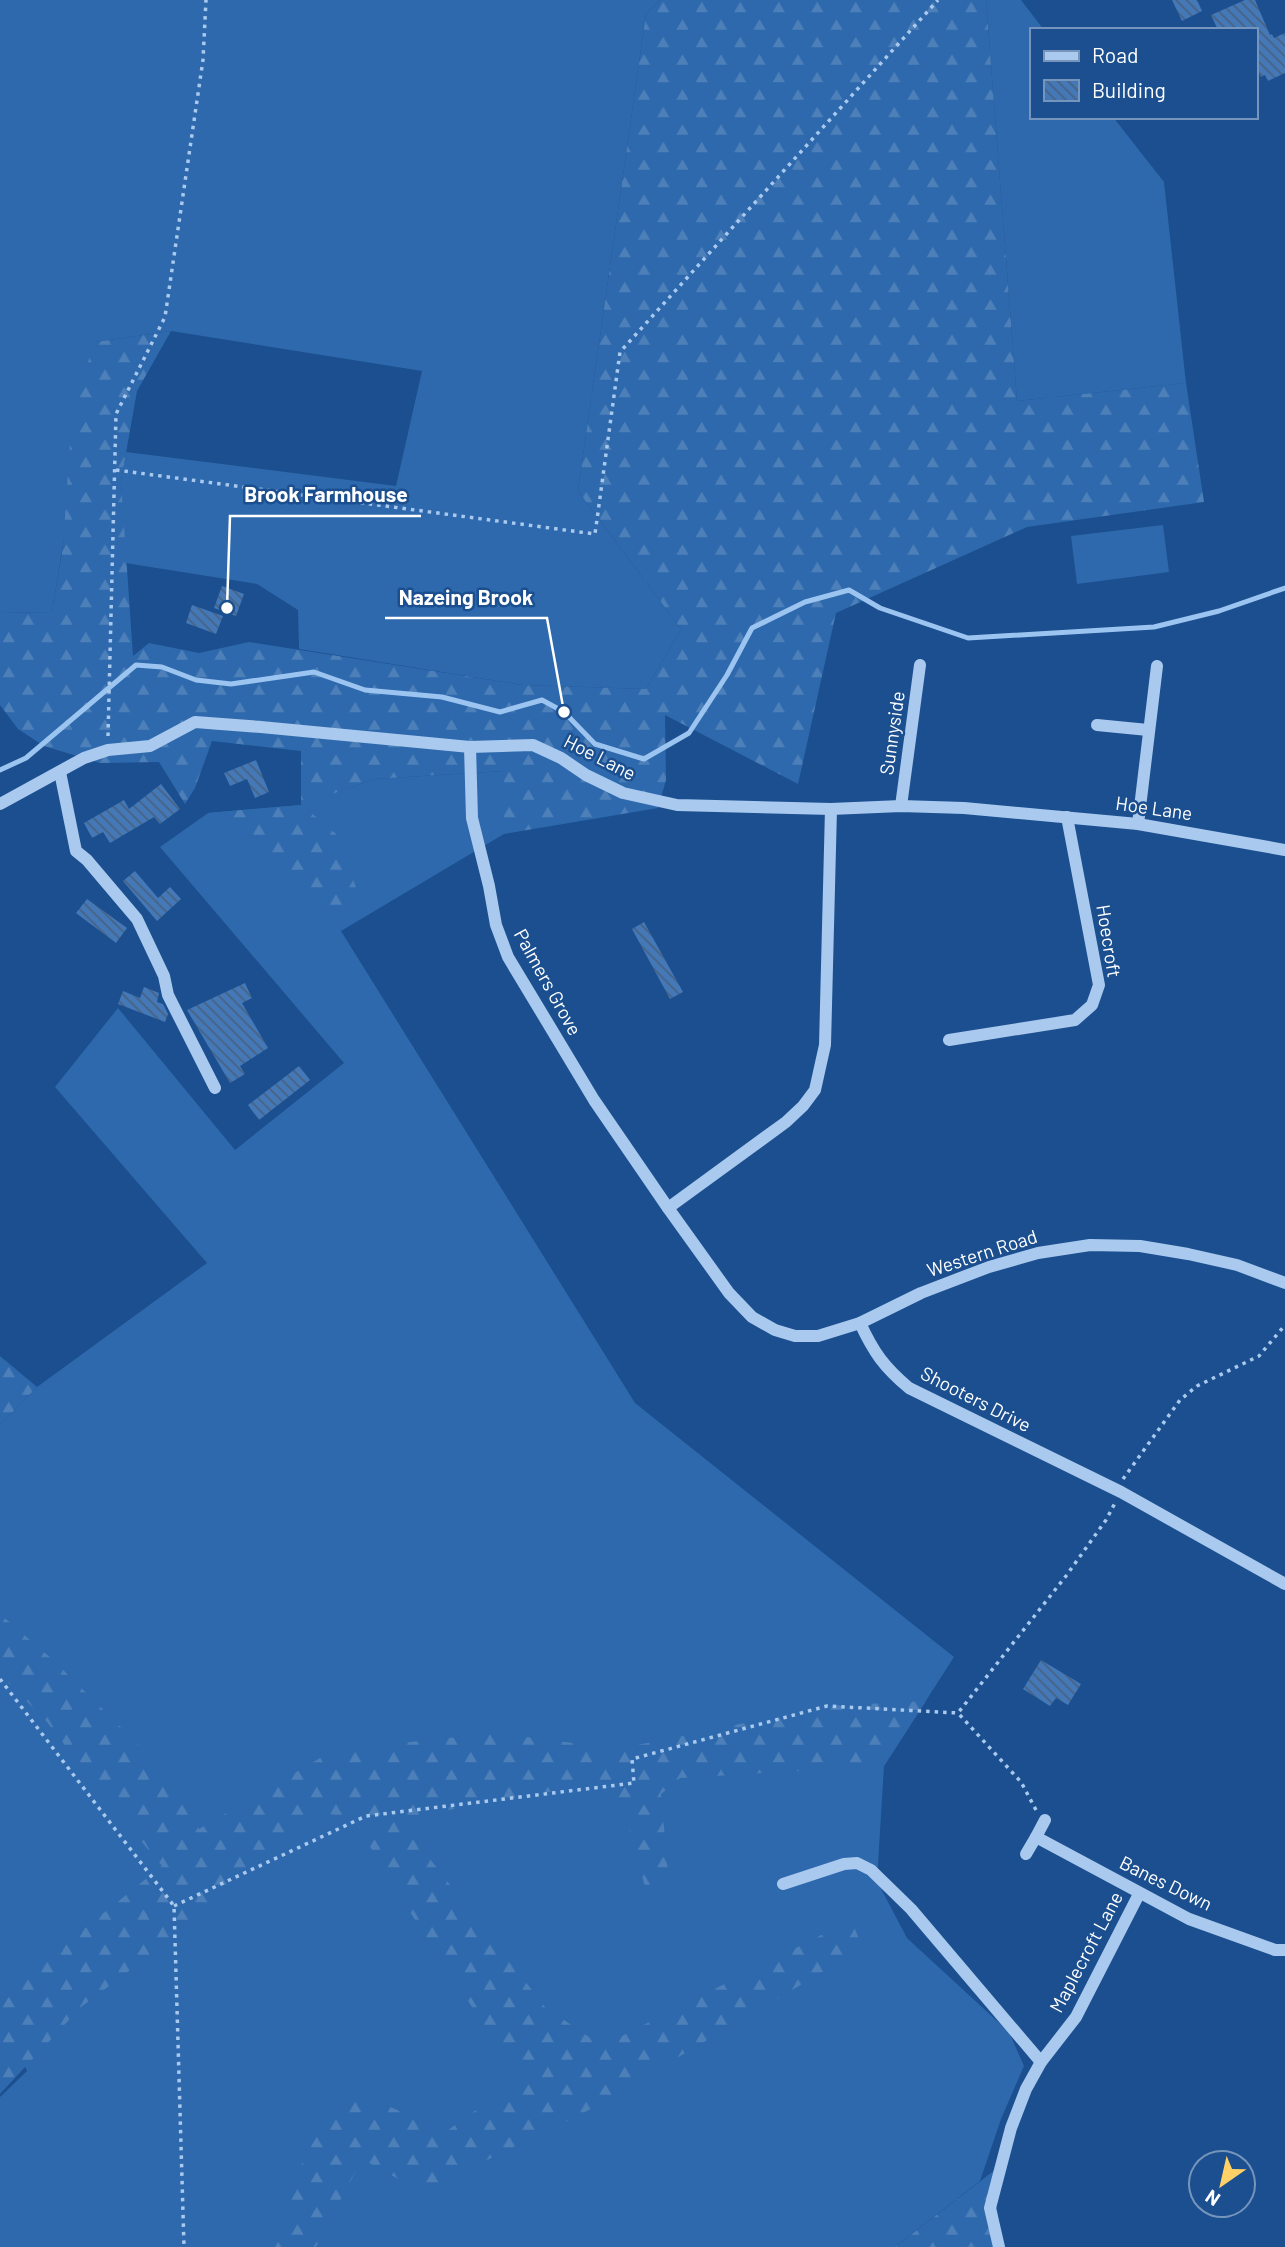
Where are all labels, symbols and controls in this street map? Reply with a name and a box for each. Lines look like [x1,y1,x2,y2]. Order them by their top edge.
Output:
legend [1030,28,1257,119]
text: Road [1092,42,1138,67]
text: Building [1092,77,1166,102]
callout: Brook Farmhouse [230,474,421,516]
text: Brook Farmhouse [244,481,408,506]
callout: Nazeing Brook [385,576,547,618]
text: Nazeing Brook [399,584,533,609]
street label: Sunnyside [874,690,909,776]
street label: Hoe Lane [561,729,640,784]
street label: Hoe Lane [1114,791,1194,824]
street label: Hoecroft [1092,903,1127,979]
street label: Palmers Grove [510,925,587,1039]
street label: Western Road [924,1224,1040,1281]
street label: Shooters Drive [917,1361,1035,1436]
street label: Banes Down [1116,1850,1216,1915]
street label: Maplecroft Lane [1044,1887,1127,2016]
north arrow [1187,2149,1257,2219]
text: N [1201,2185,1224,2212]

